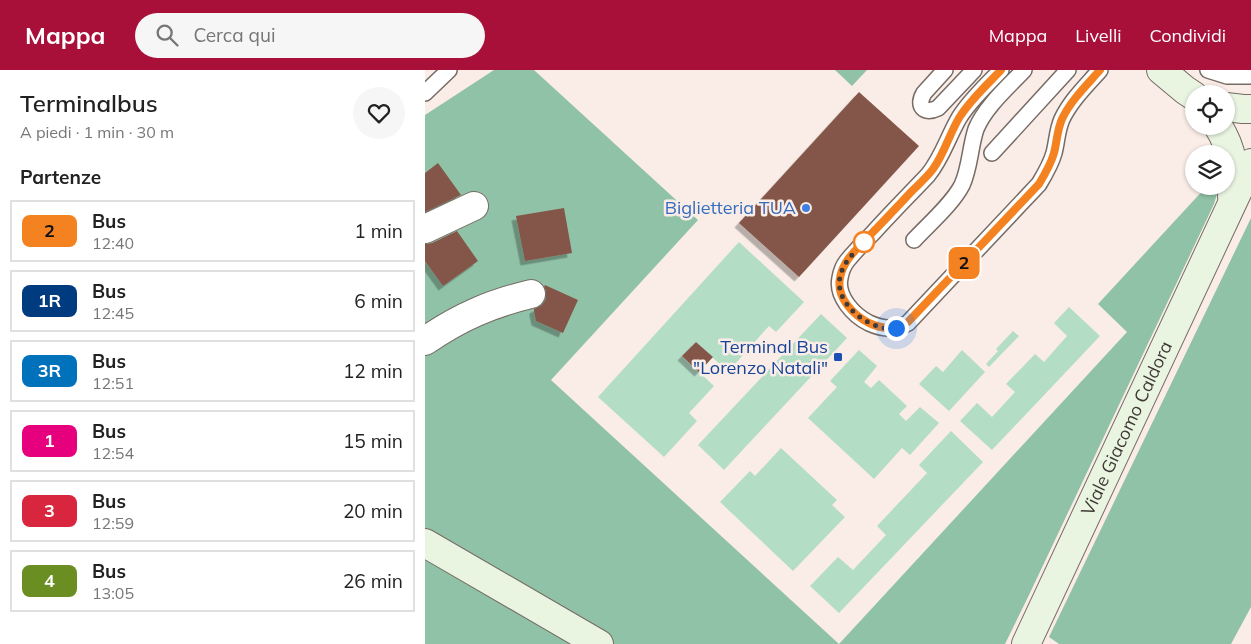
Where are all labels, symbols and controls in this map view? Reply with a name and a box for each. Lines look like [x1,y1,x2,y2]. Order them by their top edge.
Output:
search box [135,13,485,58]
text: Mappa [25,20,105,50]
icon: search [153,21,181,49]
text: Cerca qui [193,23,275,47]
text: Mappa [989,24,1047,47]
text: Livelli [1075,24,1121,47]
text: Condividi [1149,24,1226,47]
map controls [1185,85,1235,195]
button: locate [1185,85,1235,135]
button: heart [353,87,405,139]
text: Terminalbus [20,88,158,118]
text: A piedi · 1 min · 30 m [20,122,174,142]
button: layers [1185,145,1235,195]
text: Partenze [20,165,101,189]
place label: Biglietteria TUA [665,196,796,219]
marker: Biglietteria TUA [800,202,812,214]
text: Bus [92,209,126,233]
text: 2 [44,219,55,242]
text: 1 min [354,219,403,243]
unlabelled marker [853,231,875,253]
text: 12:40 [92,233,134,253]
line badge: 2 [948,247,980,279]
text: 2 [959,251,969,274]
text: Bus [92,279,126,303]
text: 1R [38,289,61,312]
text: 6 min [354,289,403,313]
text: 12:45 [92,303,134,323]
your location [884,316,909,341]
place label: Terminal Bus "Lorenzo Natali" [693,335,828,379]
street label: Viale Giacomo Caldora [1076,337,1177,519]
text: Bus [92,349,126,373]
marker: Terminal Bus "Lorenzo Natali" [832,351,844,363]
text: 3R [38,359,61,382]
text: 12 min [343,359,403,383]
text: 12:51 [92,373,134,393]
text: Bus [92,419,126,443]
text: 1 [44,429,55,452]
text: 15 min [343,429,403,453]
text: 12:54 [92,443,134,463]
text: Bus [92,489,126,513]
text: 3 [44,499,55,522]
text: 20 min [343,499,403,523]
text: 12:59 [92,513,134,533]
text: Bus [92,559,126,583]
text: 4 [44,569,55,592]
text: 26 min [343,569,403,593]
text: 13:05 [92,583,134,603]

